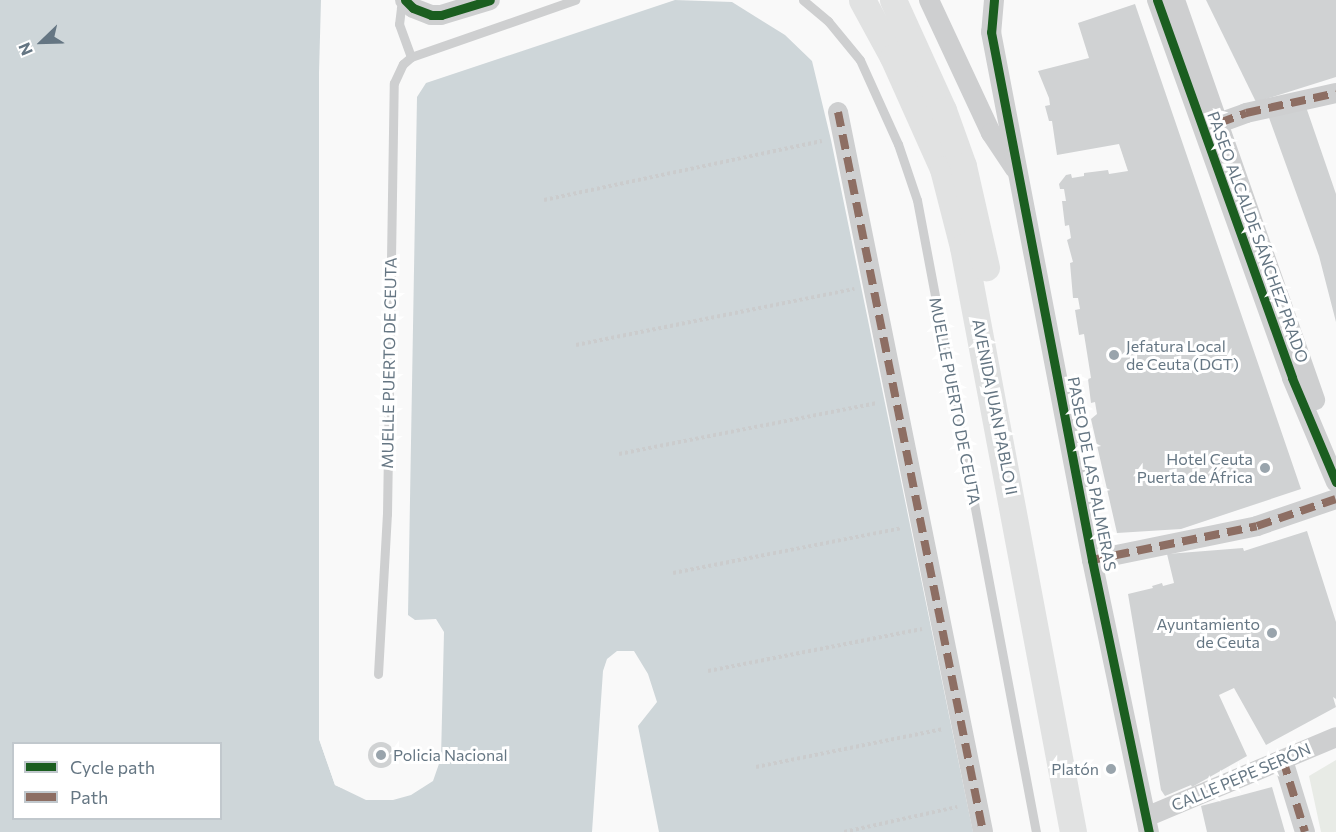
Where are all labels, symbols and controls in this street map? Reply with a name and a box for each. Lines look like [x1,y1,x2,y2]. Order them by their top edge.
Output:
north arrow [12,12,72,72]
text: N [14,40,36,58]
street label: PASEO ALCALDE SÁNCHEZ PRADO [1203,109,1313,365]
street label: MUELLE PUERTO DE CEUTA [378,257,400,469]
street label: MUELLE PUERTO DE CEUTA [925,296,985,506]
street label: AVENIDA JUAN PABLO II [969,317,1021,497]
place label: Jefatura Local de Ceuta (DGT) [1126,336,1239,374]
marker: Jefatura Local de Ceuta (DGT) [1107,348,1121,362]
street label: PASEO DE LAS PALMERAS [1064,375,1120,573]
place label: Hotel Ceuta Puerta de África [1137,449,1253,487]
marker: Hotel Ceuta Puerta de África [1258,461,1272,475]
place label: Ayuntamiento de Ceuta [1157,614,1260,652]
marker: Ayuntamiento de Ceuta [1265,626,1279,640]
street label: CALLE PEPE SERÓN [1168,739,1314,815]
legend [12,742,222,820]
place label: Policia Nacional [393,745,508,765]
marker: Policia Nacional [374,748,388,762]
text: Cycle path [70,756,155,778]
place label: Platón [1051,759,1099,779]
marker: Platón [1104,762,1118,776]
text: Path [70,786,108,808]

